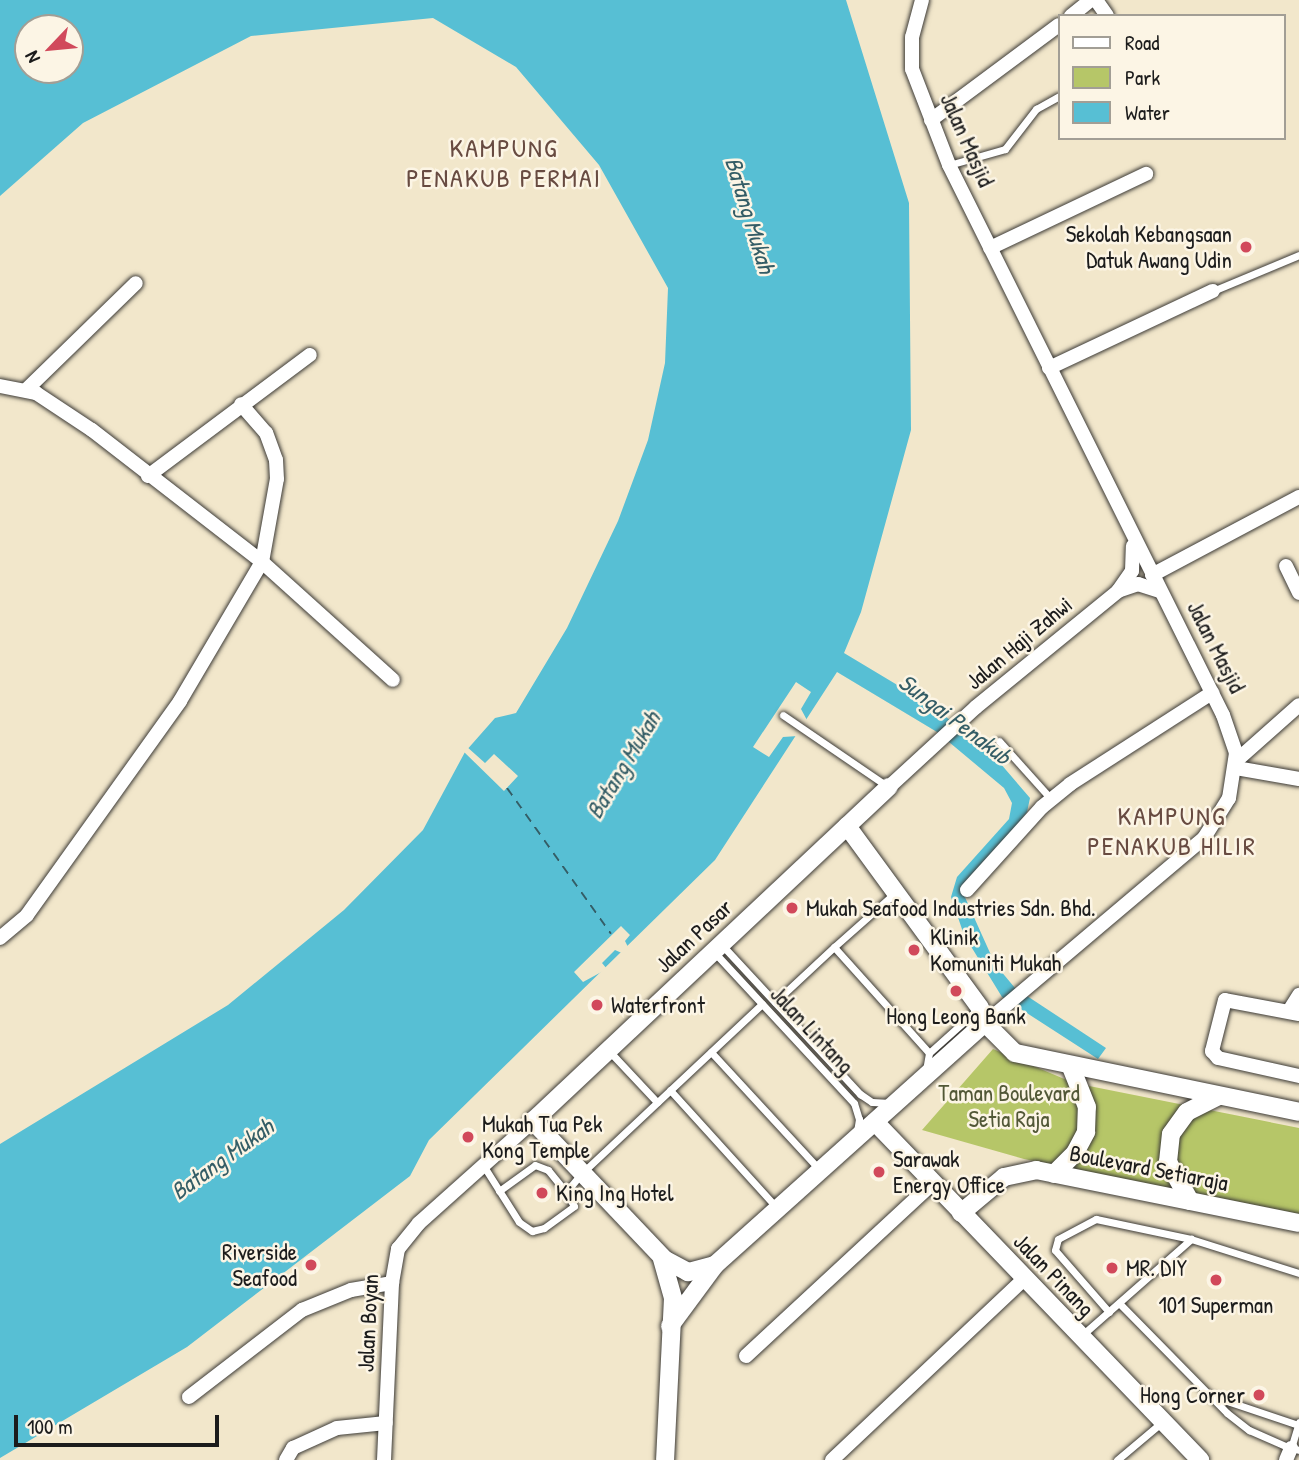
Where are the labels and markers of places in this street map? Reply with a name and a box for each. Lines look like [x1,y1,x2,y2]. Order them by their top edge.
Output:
place label: Sekolah Kebangsaan Datuk Awang Udin [1066,220,1232,274]
marker: Sekolah Kebangsaan Datuk Awang Udin [1238,239,1254,255]
place label: Mukah Seafood Industries Sdn. Bhd. [806,894,1096,922]
marker: Mukah Seafood Industries Sdn. Bhd. [784,900,800,916]
place label: Klinik Komuniti Mukah [930,923,1061,977]
marker: Klinik Komuniti Mukah [904,940,924,960]
marker: Hong Leong Bank [948,983,964,999]
place label: Waterfront [611,991,705,1019]
marker: Waterfront [589,997,605,1013]
place label: Hong Leong Bank [886,1002,1026,1030]
place label: Mukah Tua Pek Kong Temple [482,1110,602,1164]
marker: Mukah Tua Pek Kong Temple [460,1129,476,1145]
place label: Sarawak Energy Office [893,1145,1005,1199]
marker: Sarawak Energy Office [871,1164,887,1180]
place label: King Ing Hotel [556,1179,674,1207]
marker: King Ing Hotel [534,1185,550,1201]
place label: Riverside Seafood [222,1238,297,1292]
place label: MR. DIY [1126,1254,1187,1282]
marker: Riverside Seafood [303,1257,319,1273]
marker: MR. DIY [1104,1260,1120,1276]
marker: 101 Superman [1208,1272,1224,1288]
place label: 101 Superman [1159,1291,1273,1319]
place label: Hong Corner [1140,1381,1245,1409]
marker: Hong Corner [1251,1387,1267,1403]

